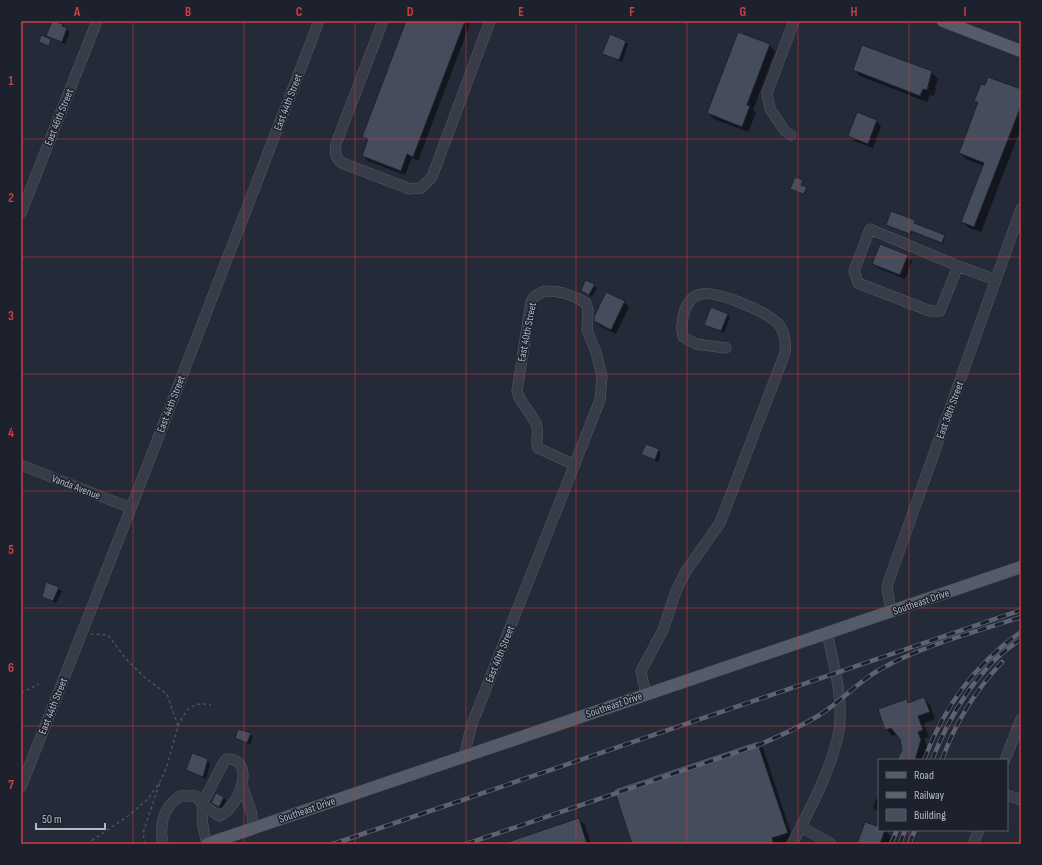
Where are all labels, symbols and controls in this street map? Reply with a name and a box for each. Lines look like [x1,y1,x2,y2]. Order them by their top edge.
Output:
text: A [73,4,81,20]
text: B [185,4,191,20]
text: C [296,4,303,20]
text: D [407,4,414,20]
text: E [518,4,524,20]
text: F [629,4,635,20]
text: G [740,4,747,20]
text: H [851,4,858,20]
text: I [964,4,967,20]
street label: East 44th Street [271,71,305,132]
text: 1 [8,73,14,89]
street label: East 46th Street [42,86,77,147]
text: 2 [8,190,14,206]
street label: East 40th Street [515,301,539,363]
text: 3 [8,308,14,324]
street label: East 44th Street [154,373,188,434]
street label: East 38th Street [934,379,967,440]
text: 4 [8,425,14,441]
street label: Vanda Avenue [50,472,102,502]
text: 5 [8,542,14,558]
street label: Southeast Drive [891,586,951,618]
street label: East 40th Street [483,623,518,684]
text: 6 [8,660,14,676]
street label: East 44th Street [36,675,70,736]
street label: Southeast Drive [584,689,644,721]
legend [878,759,1008,831]
text: Road [914,768,934,783]
text: 7 [8,777,14,793]
text: Railway [914,788,945,803]
street label: Southeast Drive [277,794,337,826]
scale bar [36,805,105,831]
text: Building [914,808,946,823]
text: 50 m [42,812,62,827]

